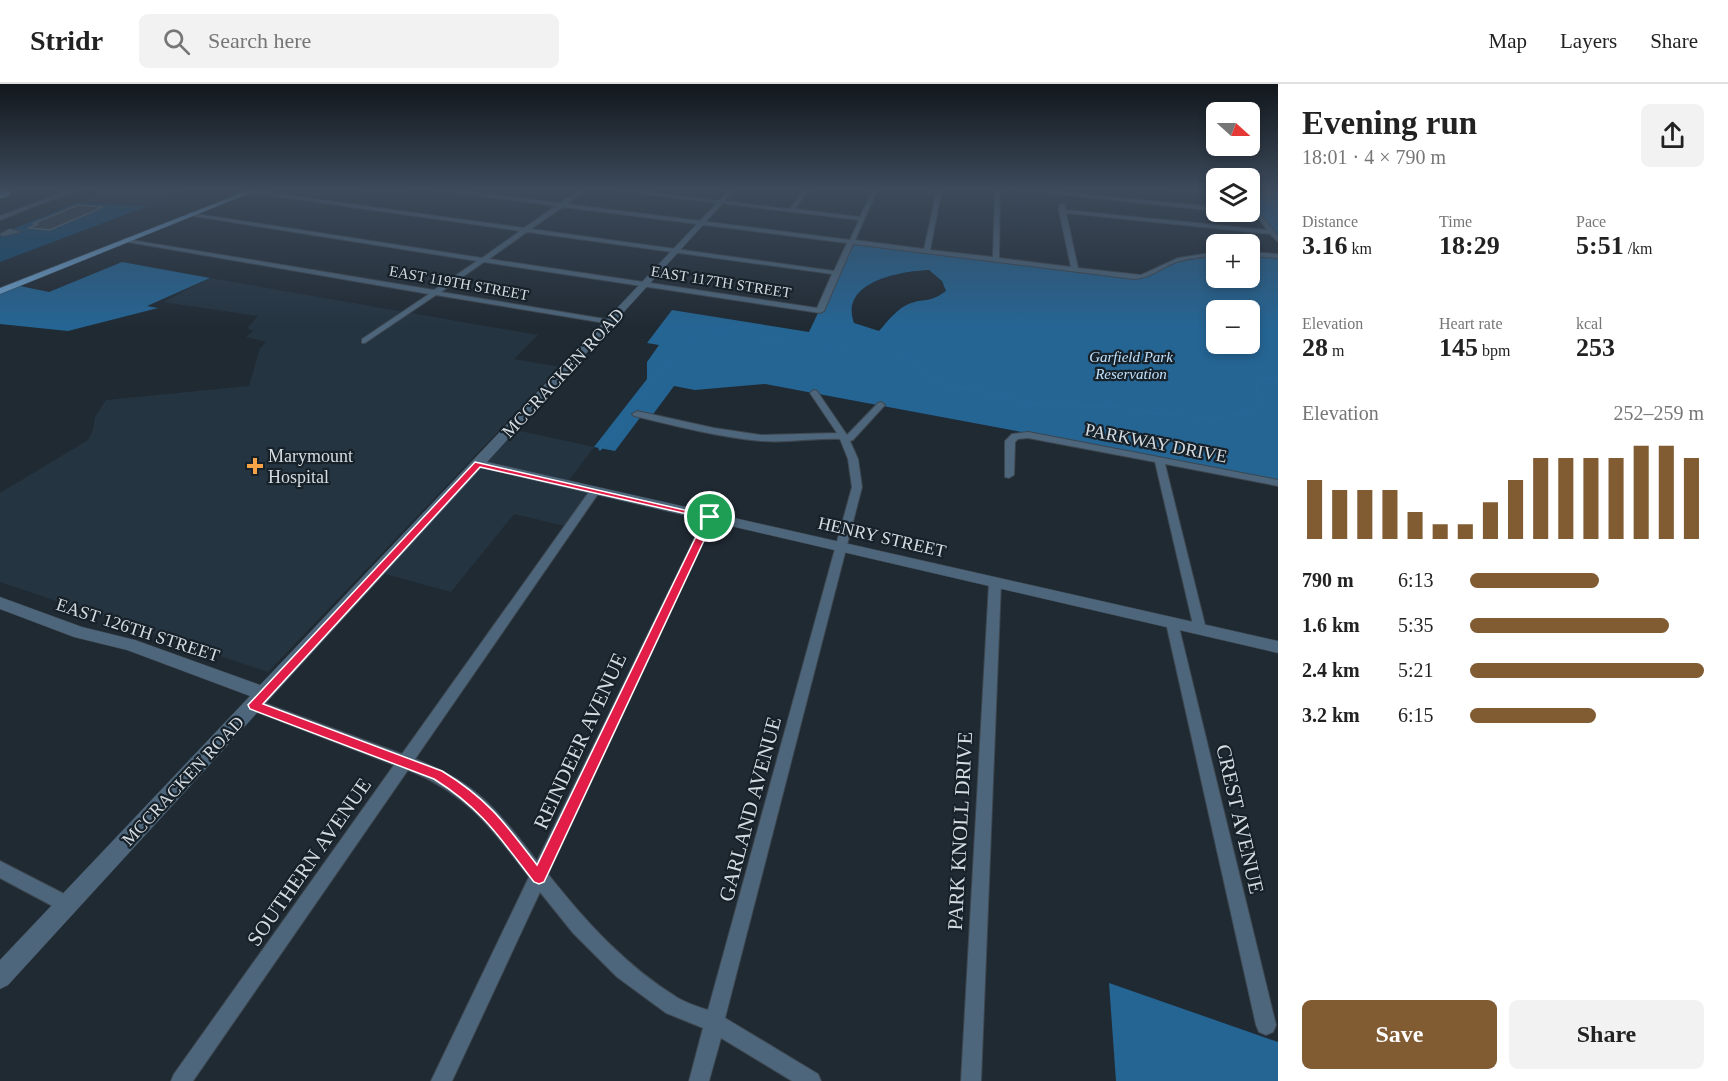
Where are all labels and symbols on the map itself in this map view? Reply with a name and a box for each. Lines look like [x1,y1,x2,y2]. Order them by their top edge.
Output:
north arrow [1206,102,1260,156]
street label: EAST 119TH STREET [388,263,530,303]
street label: EAST 117TH STREET [650,263,792,301]
street label: MCCRACKEN ROAD [498,304,628,442]
park label: Garfield Park Reservation [1089,349,1173,382]
street label: PARKWAY DRIVE [1083,419,1229,467]
place label: Marymount Hospital [268,446,353,487]
marker: Marymount Hospital [246,457,264,475]
pin [684,491,735,542]
street label: HENRY STREET [816,513,948,561]
street label: EAST 126TH STREET [54,594,222,666]
street label: REINDEER AVENUE [529,649,631,833]
street label: MCCRACKEN ROAD [118,712,248,850]
street label: GARLAND AVENUE [714,714,786,904]
street label: PARK KNOLL DRIVE [943,731,977,931]
street label: CREST AVENUE [1211,742,1269,896]
street label: SOUTHERN AVENUE [242,773,376,951]

